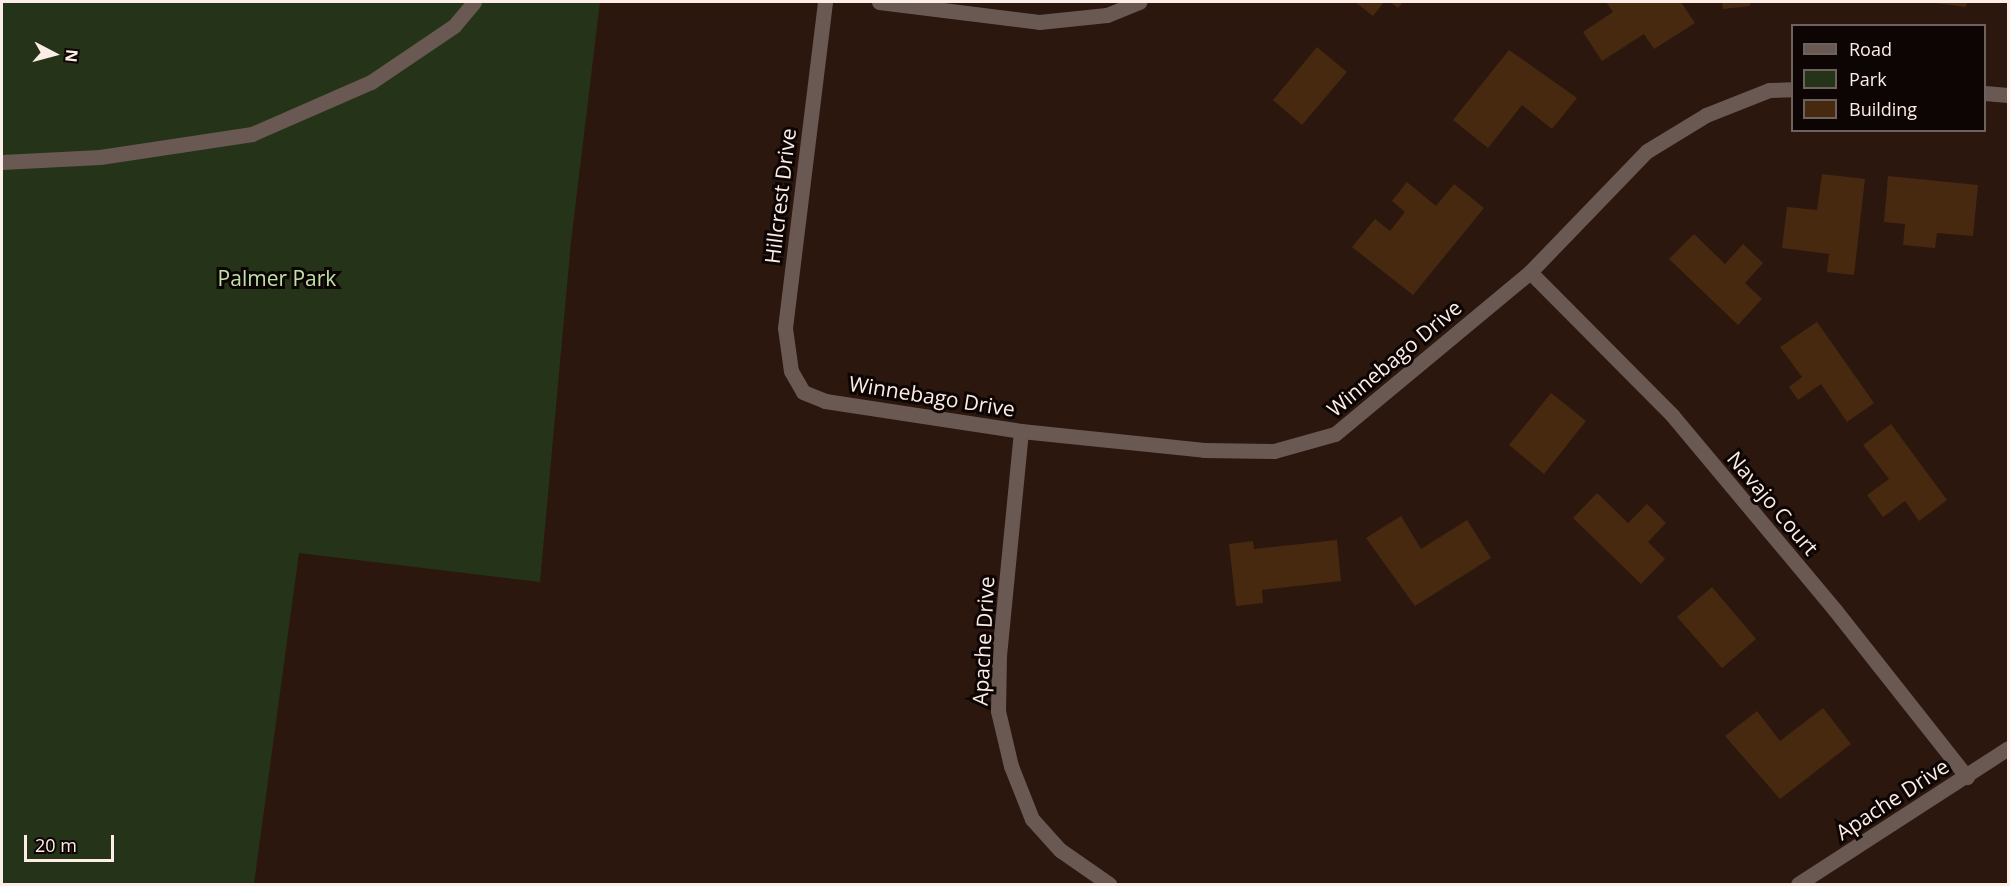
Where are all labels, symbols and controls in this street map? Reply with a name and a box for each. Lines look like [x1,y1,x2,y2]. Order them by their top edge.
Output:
north arrow [24,24,84,84]
legend [1791,24,1986,132]
text: Road [1849,37,1892,61]
text: N [60,48,84,63]
text: Park [1849,67,1887,91]
text: Building [1849,97,1917,121]
street label: Hillcrest Drive [759,127,801,265]
park label: Palmer Park [218,265,336,291]
street label: Winnebago Drive [1322,294,1466,422]
street label: Winnebago Drive [847,370,1017,422]
street label: Navajo Court [1722,446,1824,560]
street label: Apache Drive [967,576,999,706]
street label: Apache Drive [1831,753,1953,845]
scale bar [27,823,117,861]
text: 20 m [35,833,77,857]

